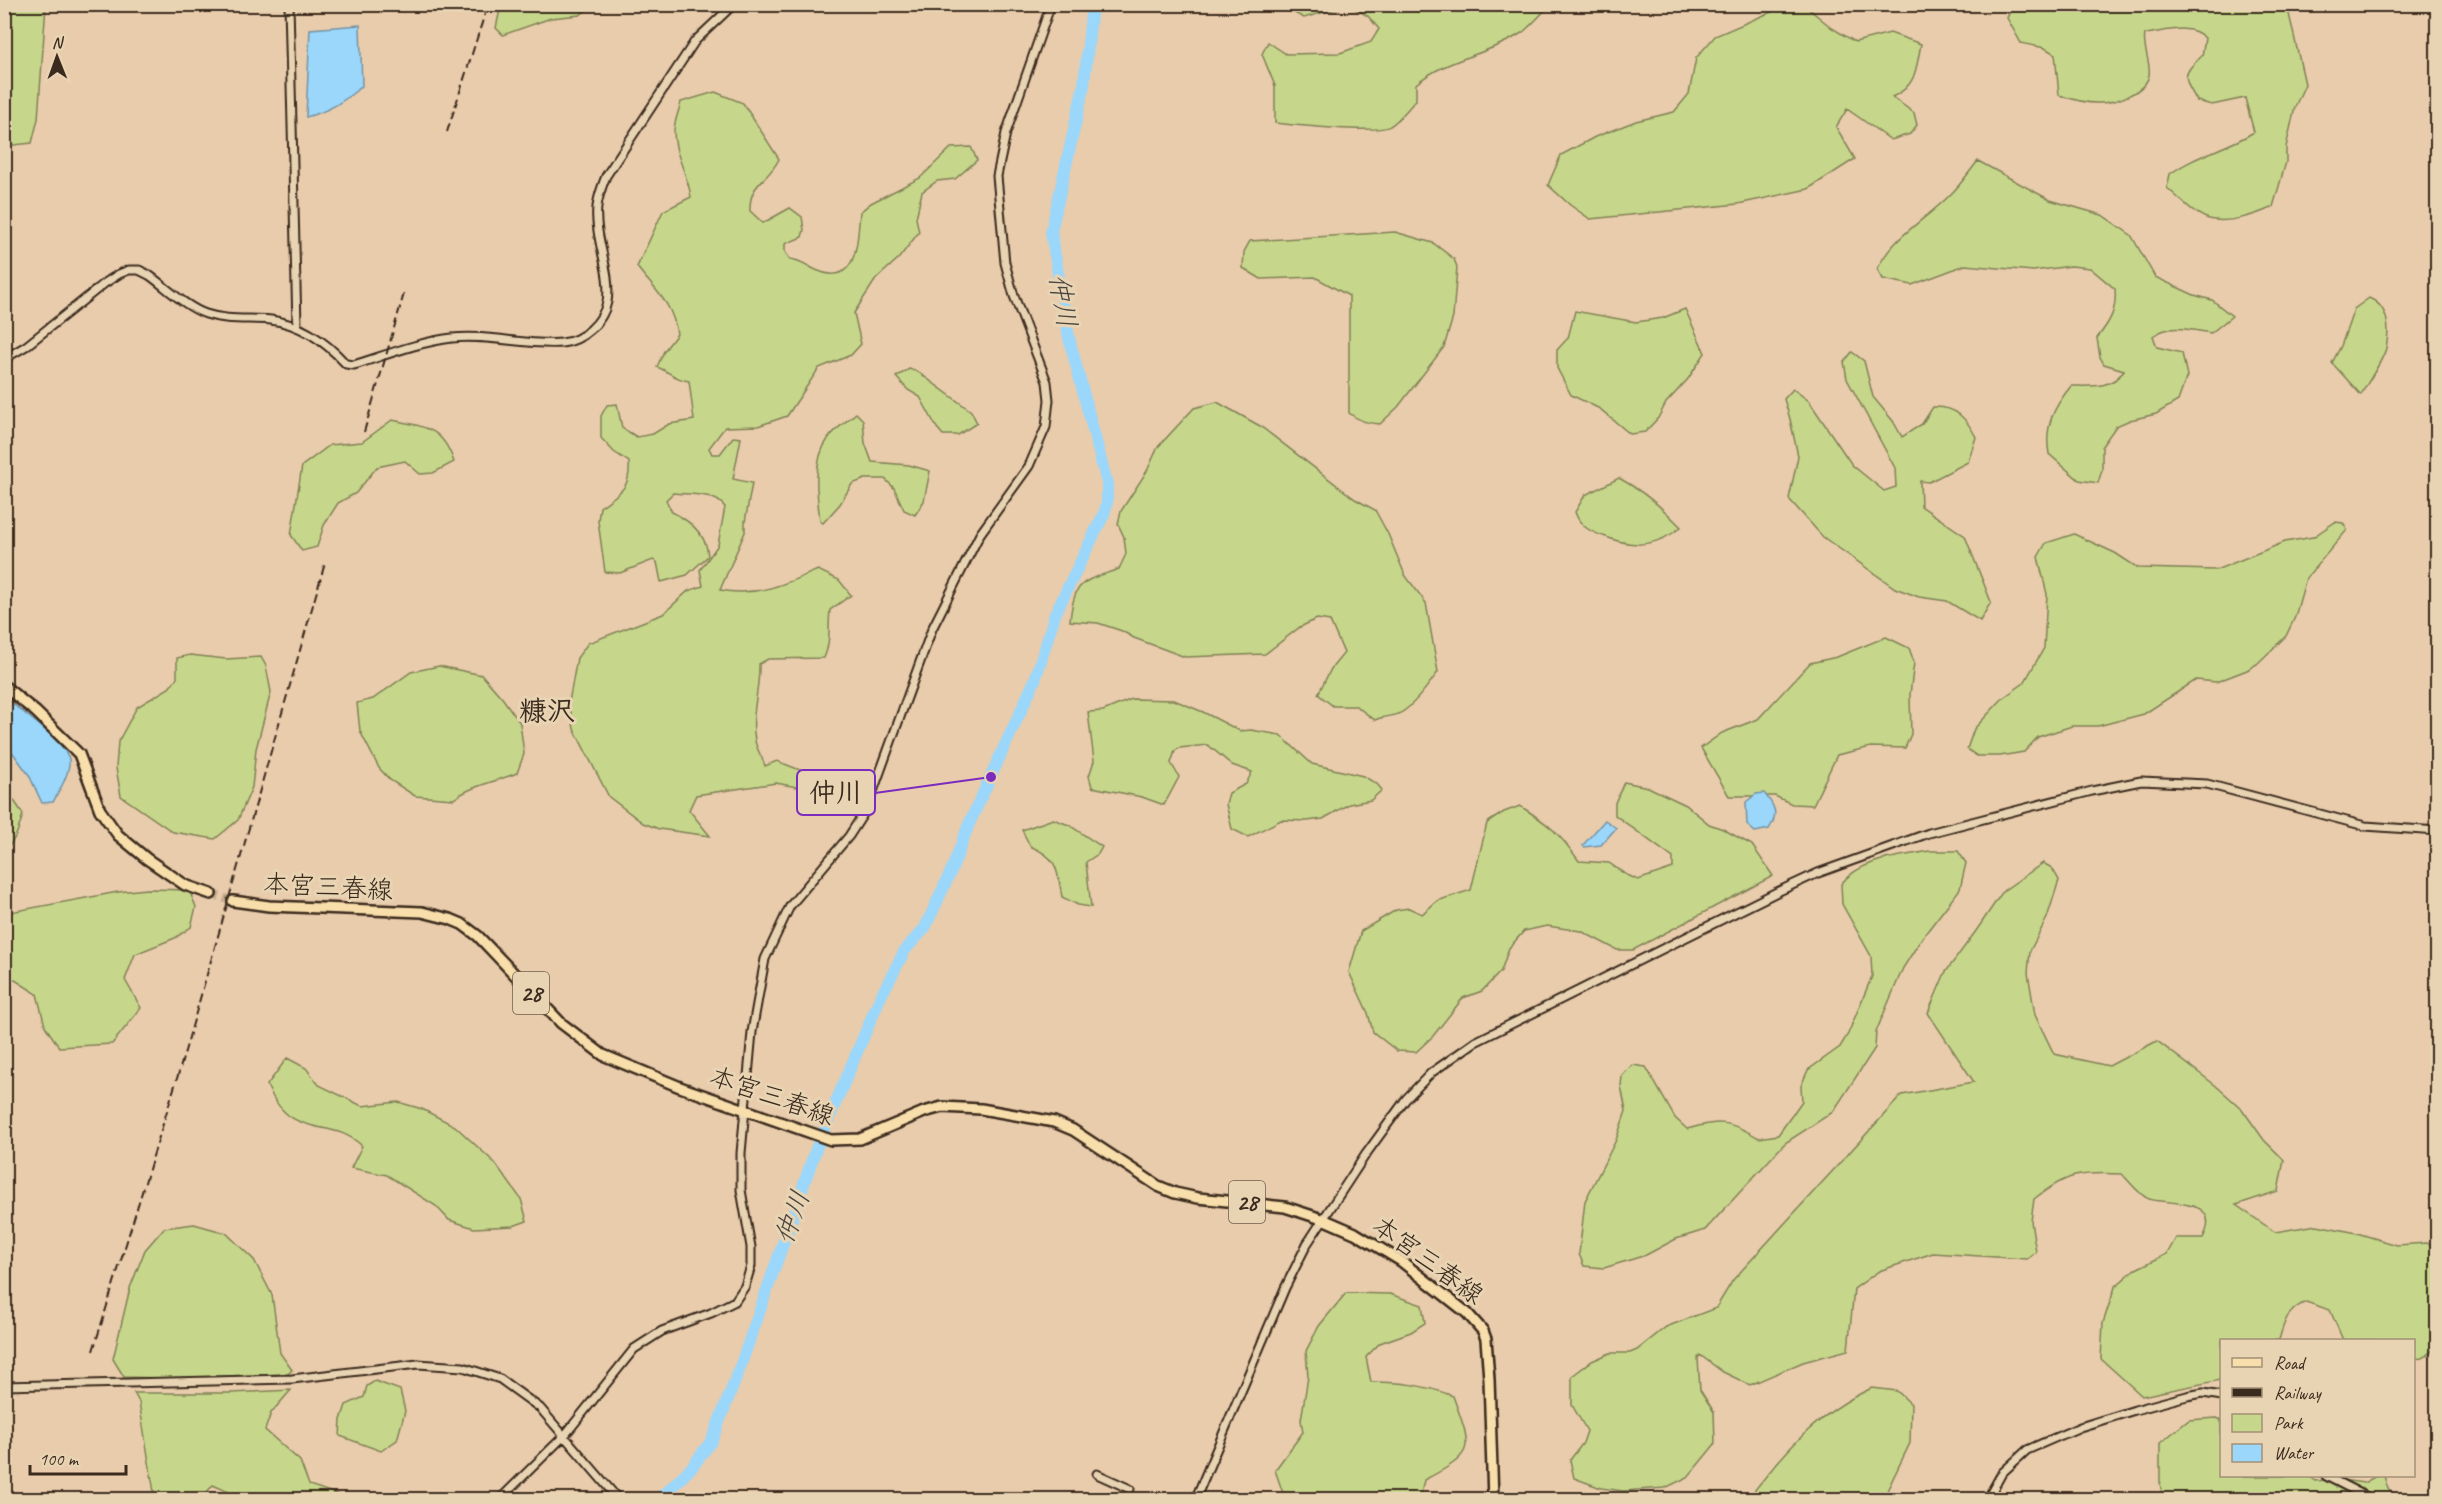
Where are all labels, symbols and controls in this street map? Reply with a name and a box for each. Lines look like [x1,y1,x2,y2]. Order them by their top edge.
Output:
north arrow [27,27,87,87]
text: N [52,33,65,53]
water label: 仲川 [1042,271,1084,331]
district label: 糠沢 [519,693,575,728]
callout: 仲川 [797,770,875,815]
text: 仲川 [809,776,863,810]
street label: 本宮三春線 [262,867,394,907]
road number: 28 [513,972,549,1014]
street label: 本宮三春線 [705,1059,839,1133]
road number: 28 [1229,1181,1265,1223]
water label: 仲川 [767,1186,817,1248]
street label: 本宮三春線 [1366,1208,1490,1312]
legend [2220,1339,2415,1477]
text: Road [2274,1352,2307,1374]
text: Railway [2274,1382,2322,1404]
text: Park [2274,1412,2304,1434]
scale bar [30,1438,126,1476]
text: Water [2274,1442,2315,1464]
text: 100 m [39,1448,80,1470]

